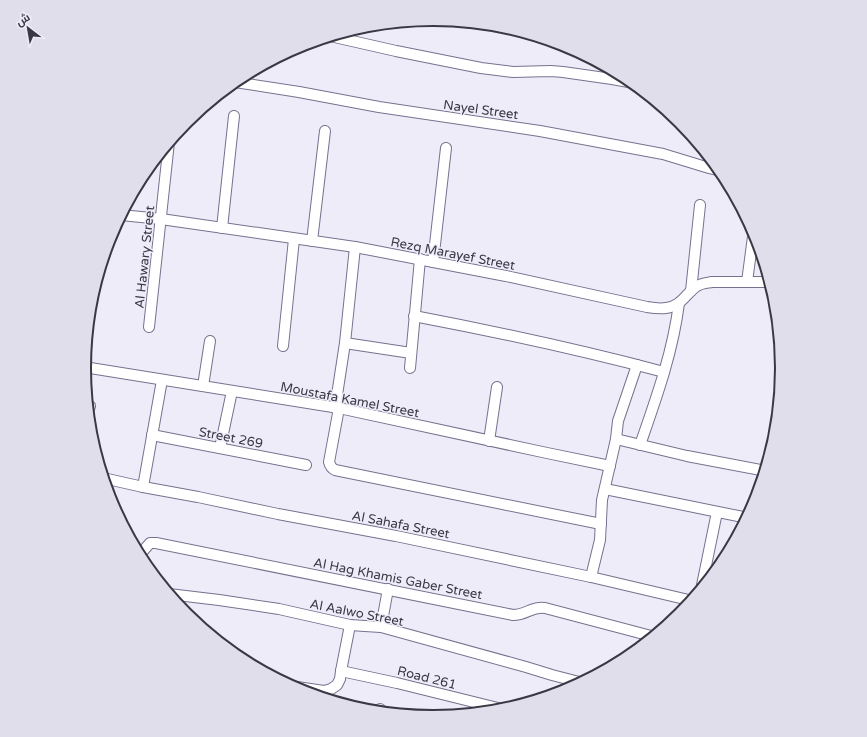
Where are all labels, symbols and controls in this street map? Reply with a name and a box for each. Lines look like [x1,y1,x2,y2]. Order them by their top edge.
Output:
north arrow [8,8,48,48]
text: ش [14,11,33,29]
street label: Nayel Street [442,97,519,123]
street label: Al Hawary Street [132,205,158,309]
street label: Rezq Marayef Street [389,234,516,274]
street label: Moustafa Kamel Street [279,379,421,421]
street label: Street 269 [197,424,264,452]
street label: Al Sahafa Street [351,508,451,542]
street label: Al Hag Khamis Gaber Street [312,555,484,603]
street label: Al Aalwo Street [309,596,405,630]
street label: Road 261 [395,663,458,693]

